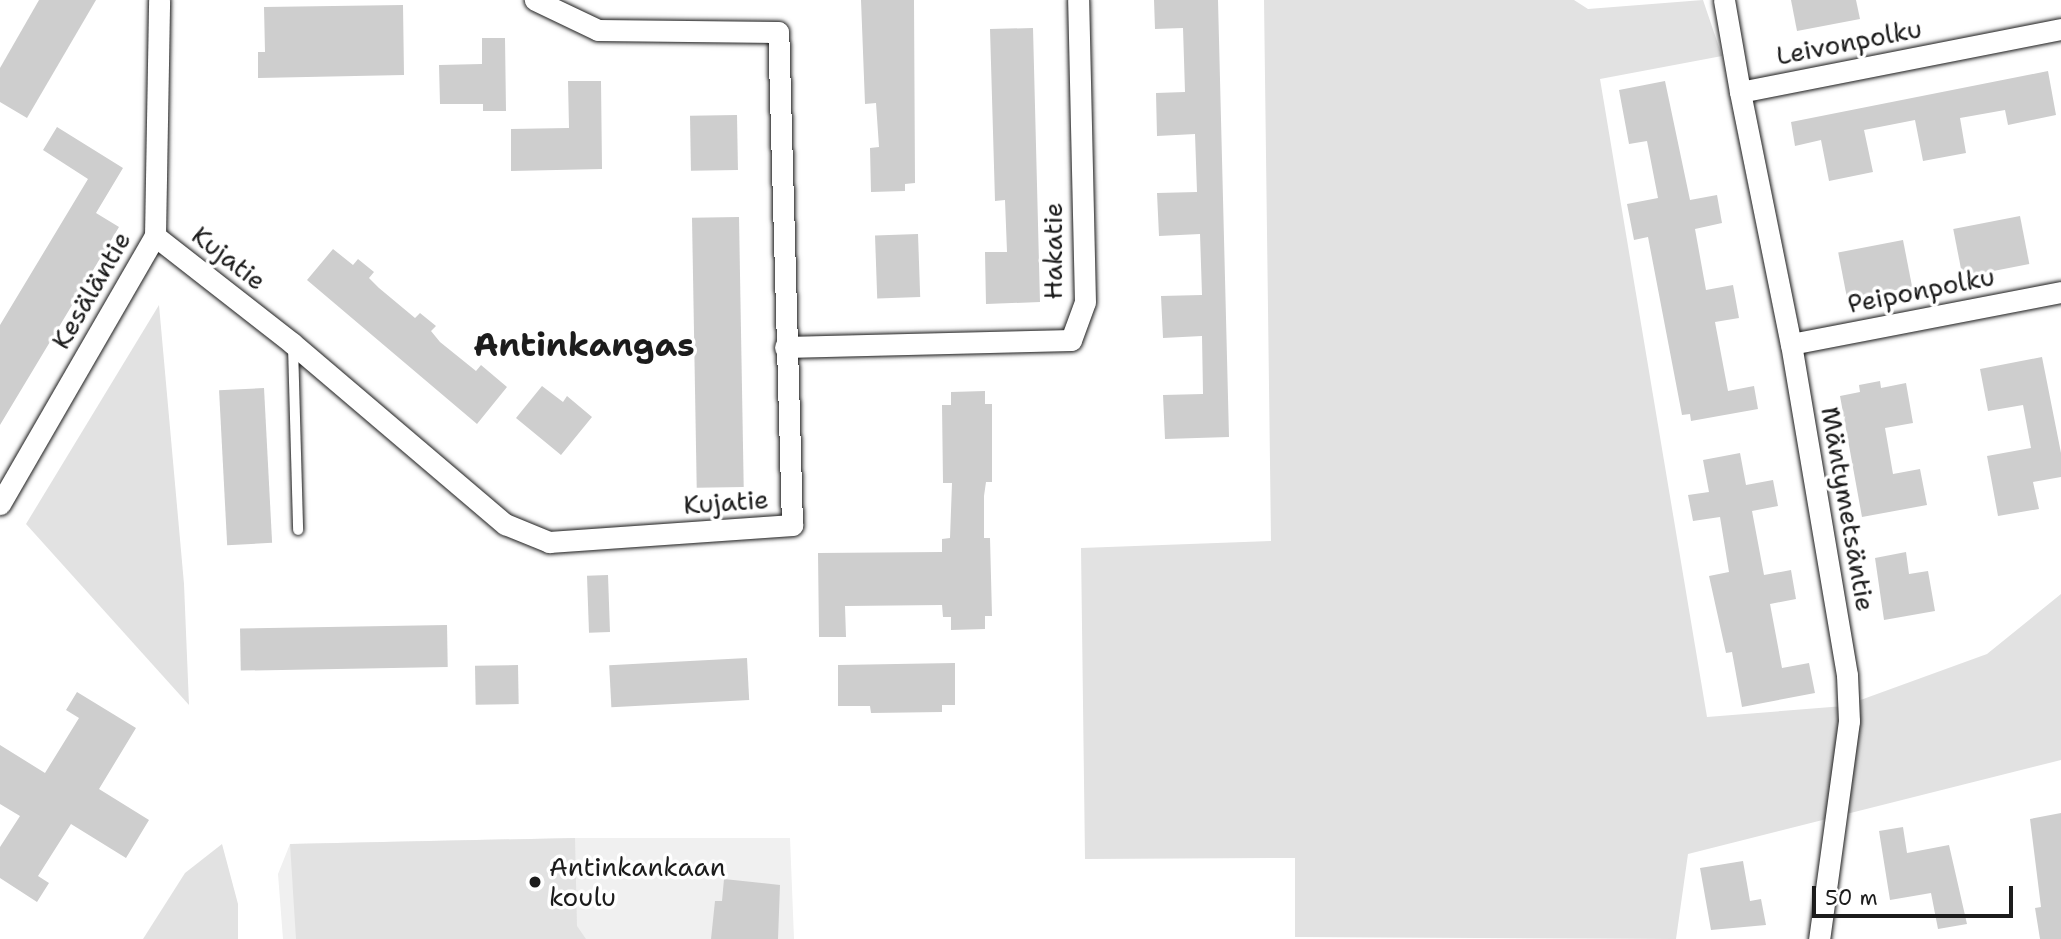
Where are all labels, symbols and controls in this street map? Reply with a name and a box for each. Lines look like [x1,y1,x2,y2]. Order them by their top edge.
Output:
street label: Leivonpolku [1773,13,1925,71]
street label: Hakatie [1037,202,1069,300]
street label: Kujatie [186,219,272,297]
street label: Kesäläntie [45,226,137,354]
street label: Peiponpolku [1845,260,1997,320]
district label: Antinkangas [473,325,695,365]
street label: Mäntymetsäntie [1815,404,1881,614]
street label: Kujatie [682,483,770,521]
place label: Antinkankaan koulu [549,851,726,912]
scale bar [1816,872,2017,916]
marker: Antinkankaan koulu [527,874,543,890]
text: 50 m [1825,884,1878,912]

